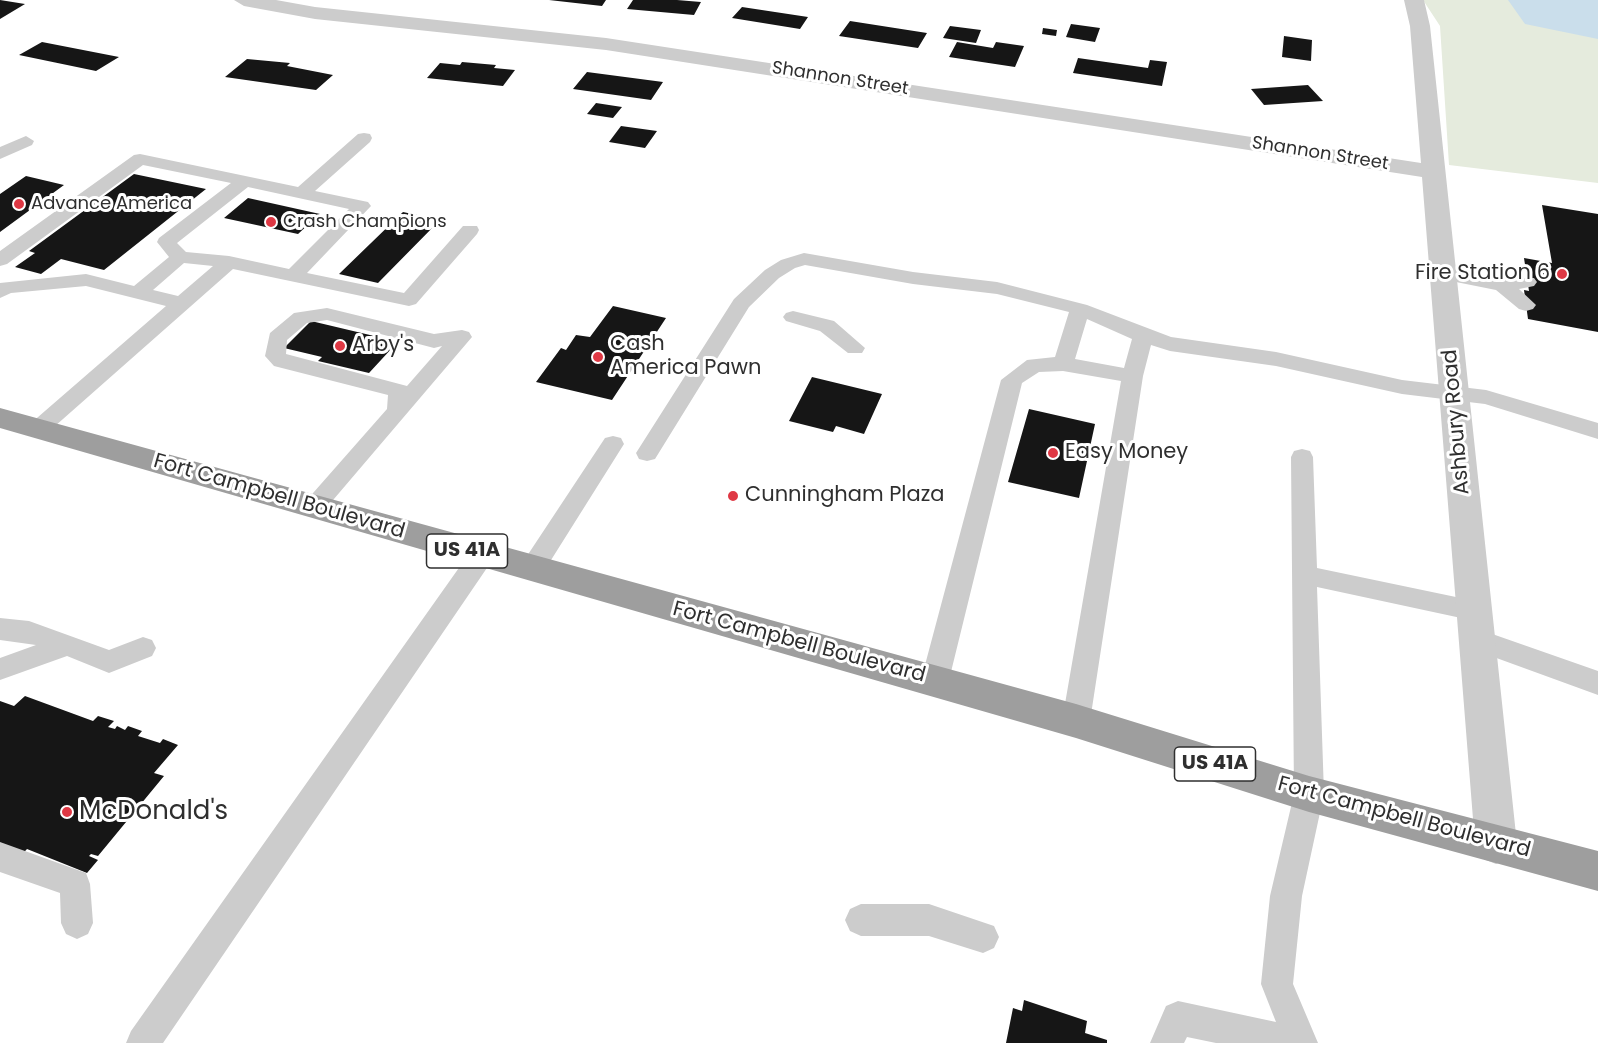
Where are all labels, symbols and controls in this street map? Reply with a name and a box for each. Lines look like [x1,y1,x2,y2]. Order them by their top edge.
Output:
street label: Shannon Street [770,58,910,100]
street label: Shannon Street [1250,133,1390,175]
place label: Advance America [31,193,192,215]
marker: Advance America [12,197,26,211]
place label: Crash Champions [283,211,447,233]
marker: Crash Champions [264,215,278,229]
place label: Fire Station 6 [1415,261,1550,287]
marker: Fire Station 6 [1555,267,1569,281]
place label: Cash America Pawn [610,332,761,382]
place label: Arby's [352,333,414,359]
marker: Arby's [333,339,347,353]
street label: Ashbury Road [1438,348,1476,496]
marker: Cash America Pawn [591,350,605,364]
place label: Easy Money [1065,440,1188,466]
marker: Easy Money [1046,446,1060,460]
street label: Fort Campbell Boulevard [150,449,408,545]
place label: Cunningham Plaza [745,483,944,509]
marker: Cunningham Plaza [726,489,740,503]
road number: US 41A [426,534,508,568]
street label: Fort Campbell Boulevard [670,597,928,689]
road number: US 41A [1174,747,1256,781]
street label: Fort Campbell Boulevard [1275,772,1533,864]
place label: McDonald's [79,796,228,828]
marker: McDonald's [60,805,74,819]

